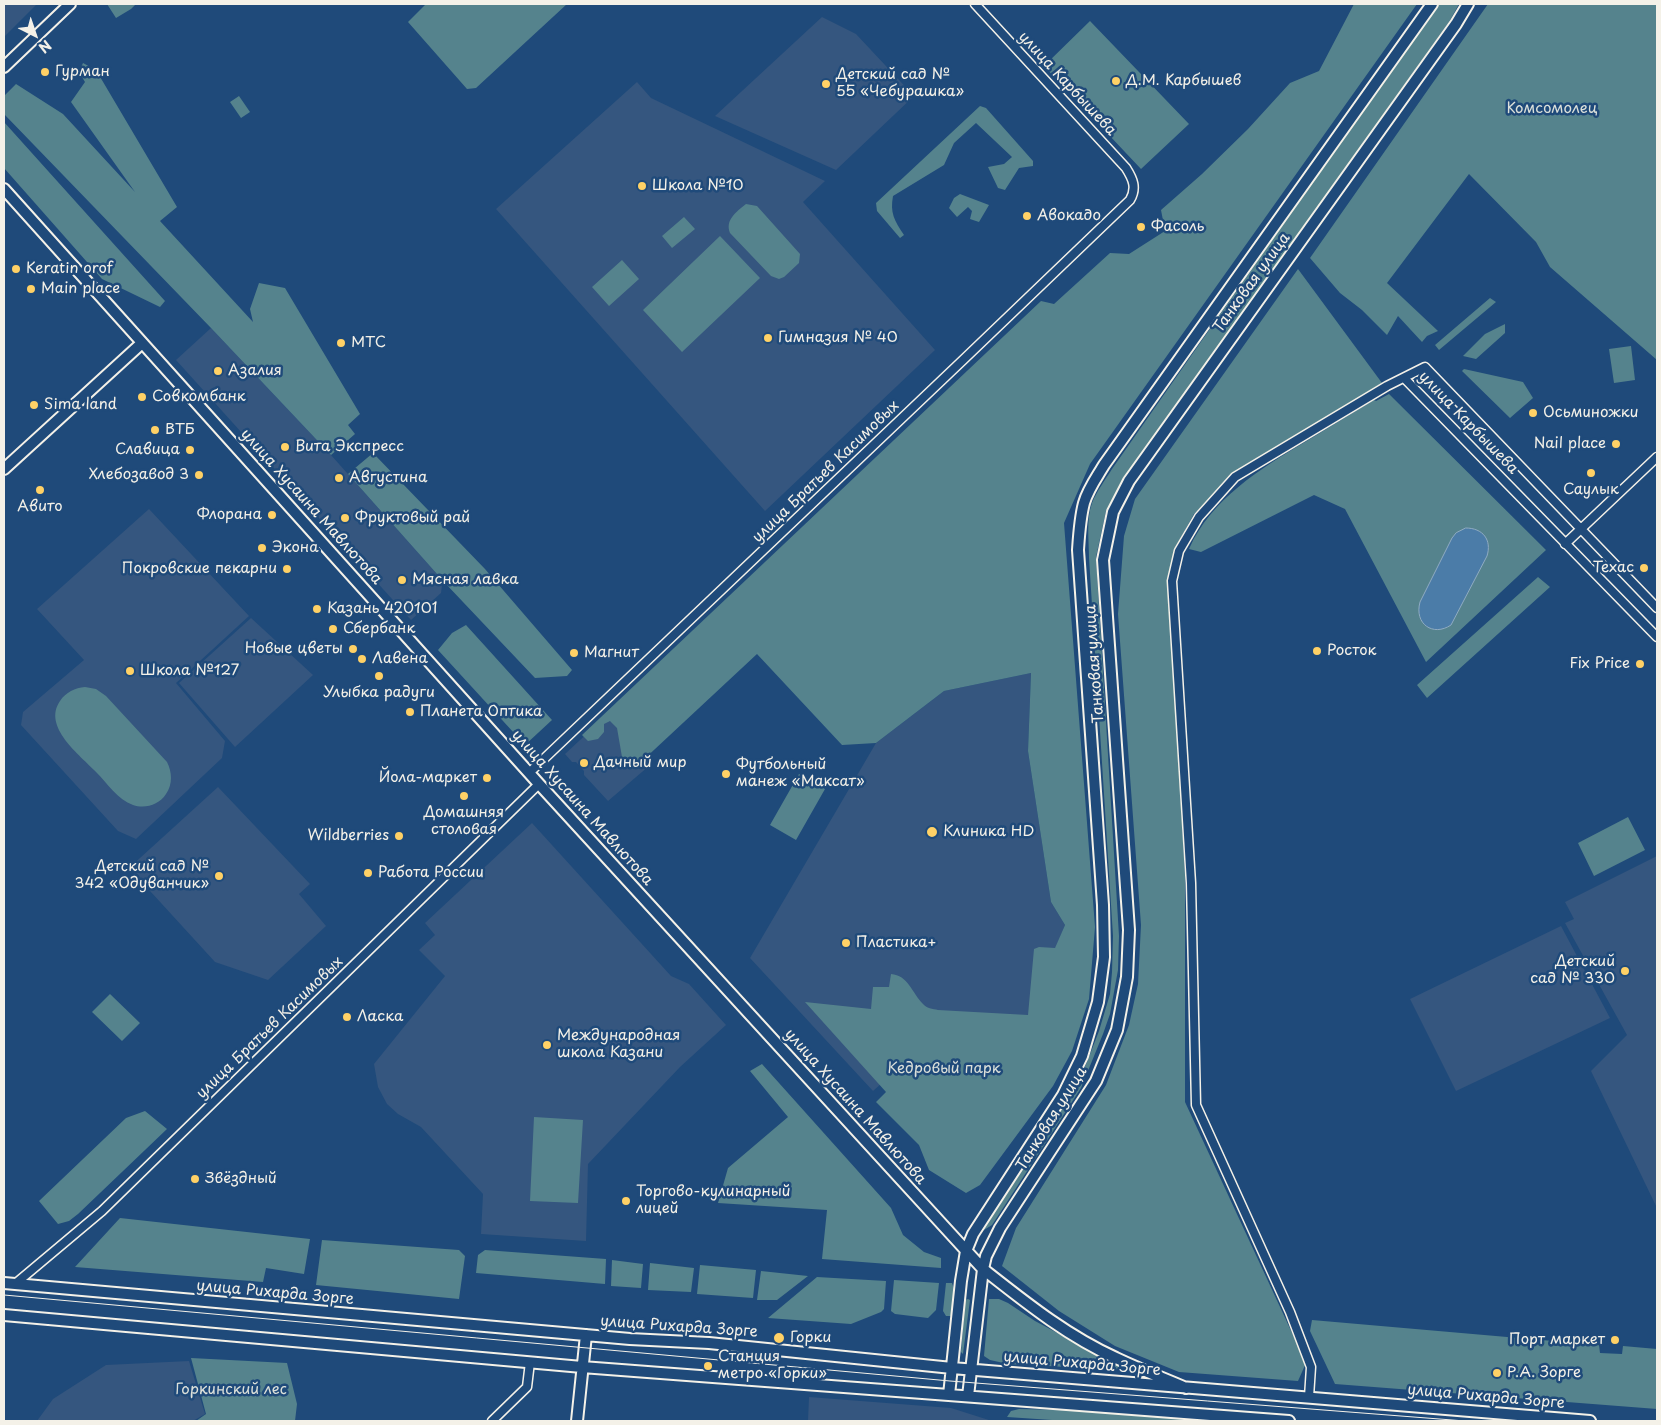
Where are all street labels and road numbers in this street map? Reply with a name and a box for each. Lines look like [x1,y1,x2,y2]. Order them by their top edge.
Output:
street label: улица Карбышева [1014,28,1120,140]
street label: Танковая улица [1210,230,1294,336]
street label: улица Карбышева [1414,368,1522,478]
street label: улица Братьев Касимовых [749,397,903,547]
street label: улица Хусаина Мавлютова [236,426,386,588]
street label: Танковая улица [1082,604,1108,724]
street label: улица Хусаина Мавлютова [507,727,657,889]
street label: улица Братьев Касимовых [193,953,347,1103]
street label: улица Хусаина Мавлютова [780,1026,930,1188]
street label: Танковая улица [1013,1064,1091,1174]
street label: улица Рихарда Зорге [196,1277,354,1309]
street label: улица Рихарда Зорге [600,1313,758,1341]
street label: улица Рихарда Зорге [1003,1348,1161,1380]
street label: улица Рихарда Зорге [1407,1381,1565,1413]

